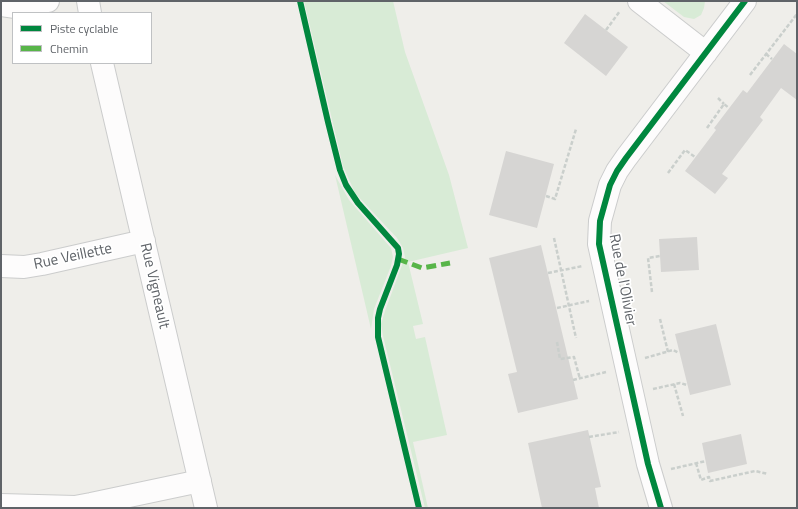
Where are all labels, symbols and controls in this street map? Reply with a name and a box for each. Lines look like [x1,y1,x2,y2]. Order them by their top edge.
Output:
legend [12,12,152,64]
text: Piste cyclable [50,19,118,38]
text: Chemin [50,39,88,58]
street label: Rue de l'Olivier [604,232,640,328]
street label: Rue Veillette [32,240,114,274]
street label: Rue Vigneault [135,241,173,331]

